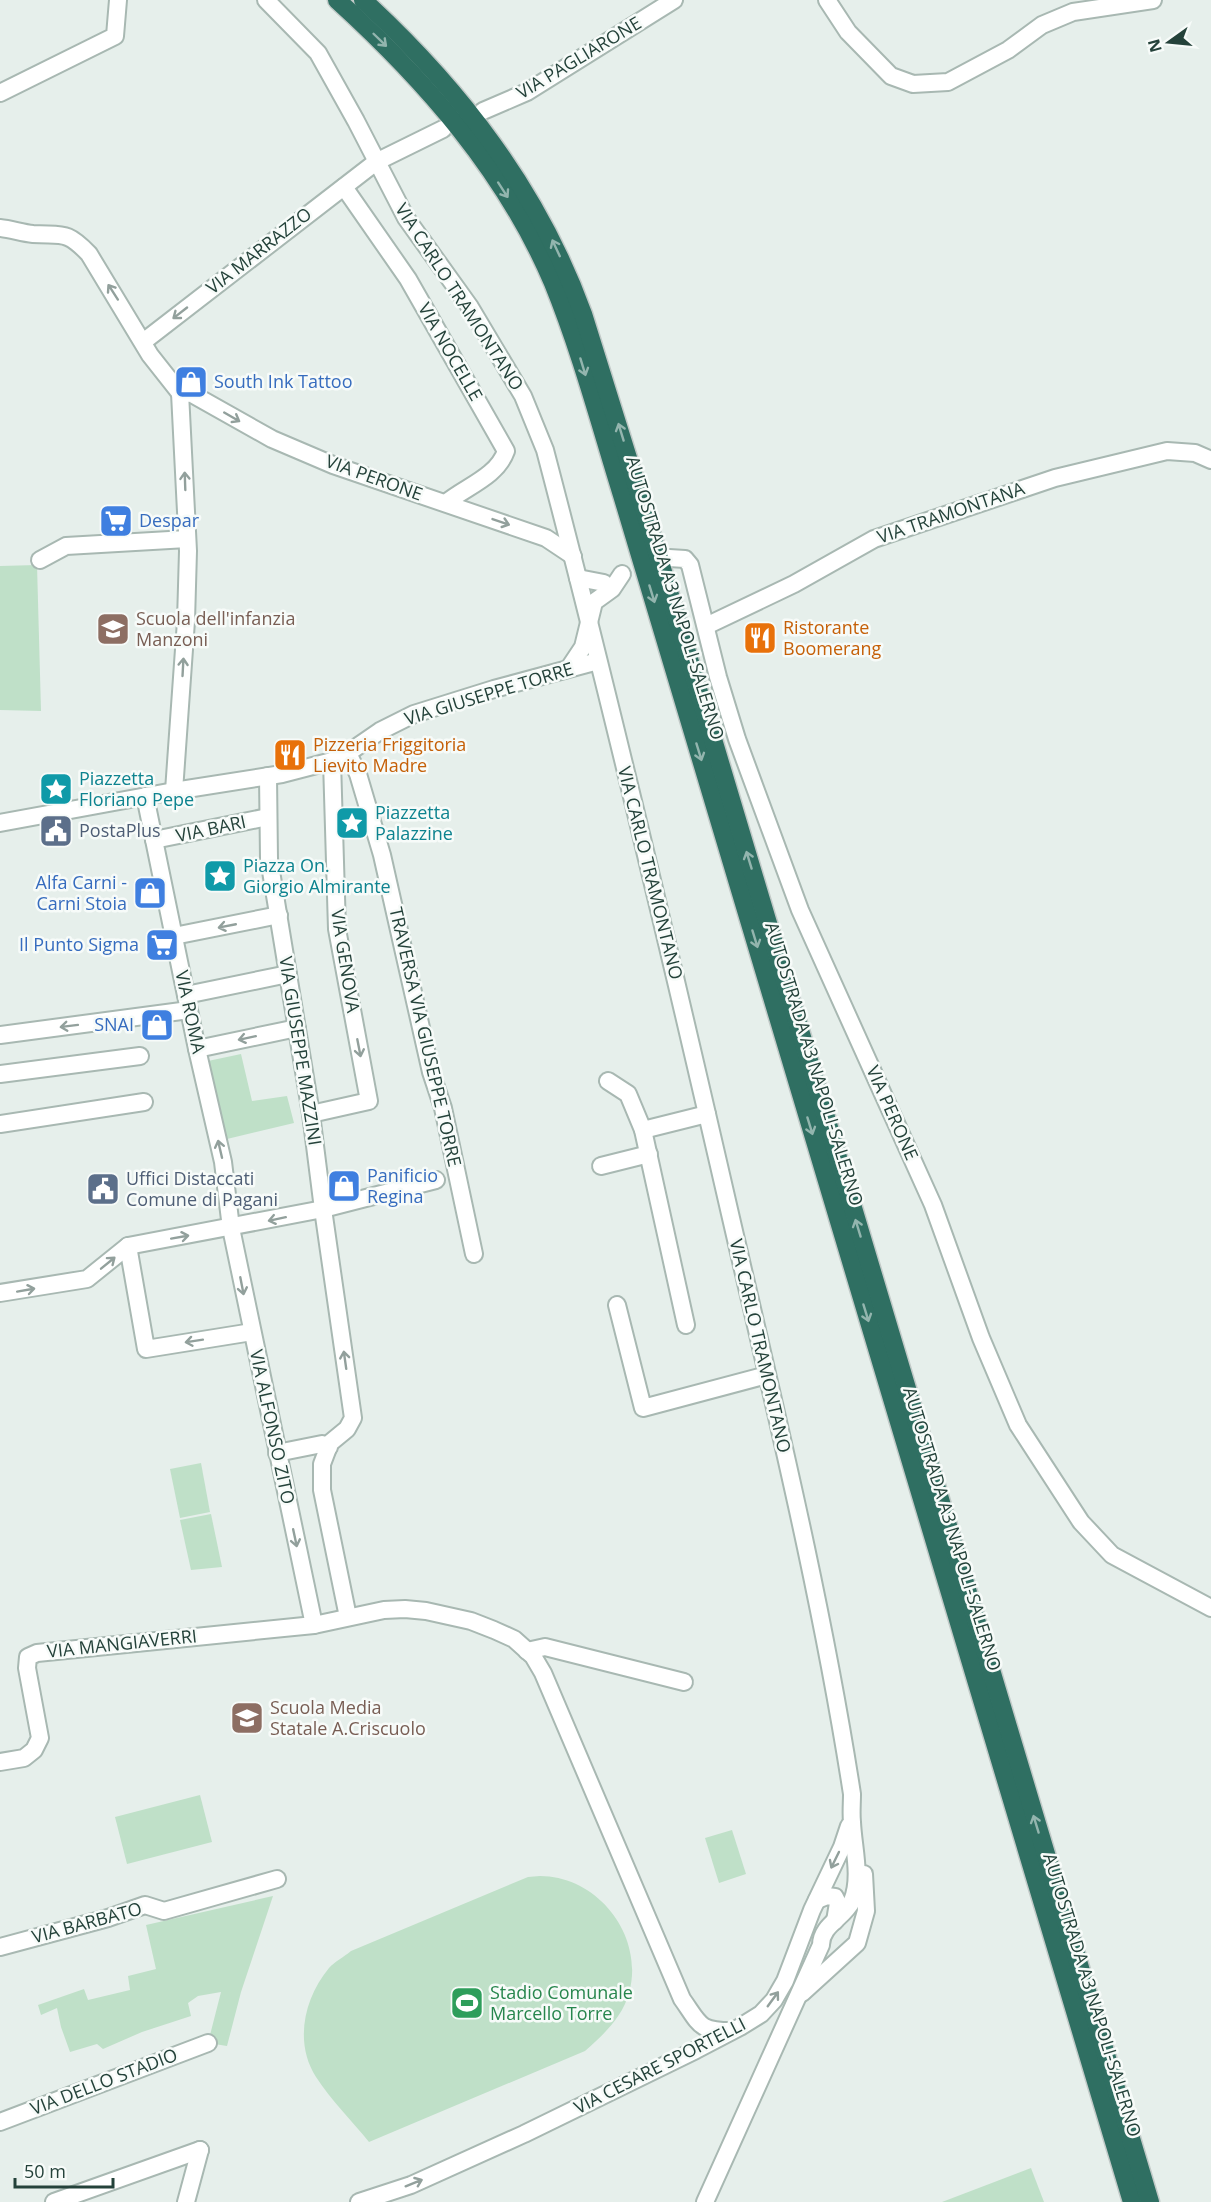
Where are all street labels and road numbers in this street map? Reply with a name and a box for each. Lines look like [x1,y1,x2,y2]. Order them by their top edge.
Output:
street label: VIA PAGLIARONE [512,10,645,104]
street label: VIA CARLO TRAMONTANO [390,198,529,395]
street label: VIA MARRAZZO [201,201,316,299]
street label: VIA NOCELLE [413,298,489,405]
street label: VIA PERONE [323,448,426,506]
street label: AUTOSTRADA A3 NAPOLI-SALERNO [621,453,731,742]
street label: VIA TRAMONTANA [874,475,1028,549]
street label: VIA GIUSEPPE TORRE [401,656,576,730]
street label: VIA CARLO TRAMONTANO [613,764,689,982]
street label: VIA BARI [174,809,248,847]
street label: TRAVERSA VIA GIUSEPPE TORRE [384,905,468,1169]
street label: VIA GENOVA [326,907,366,1015]
street label: AUTOSTRADA A3 NAPOLI-SALERNO [760,919,870,1208]
street label: VIA GIUSEPPE MAZZINI [274,955,328,1147]
street label: VIA ROMA [170,968,212,1056]
street label: VIA PERONE [861,1061,924,1164]
street label: VIA CARLO TRAMONTANO [725,1237,797,1455]
street label: VIA ALFONSO ZITO [245,1347,301,1506]
street label: AUTOSTRADA A3 NAPOLI-SALERNO [898,1384,1008,1673]
street label: VIA MANGIAVERRI [46,1623,198,1663]
street label: AUTOSTRADA A3 NAPOLI-SALERNO [1038,1850,1148,2139]
street label: VIA BARBATO [29,1896,144,1948]
street label: VIA CESARE SPORTELLI [570,2011,750,2119]
street label: VIA DELLO STADIO [27,2042,181,2120]

